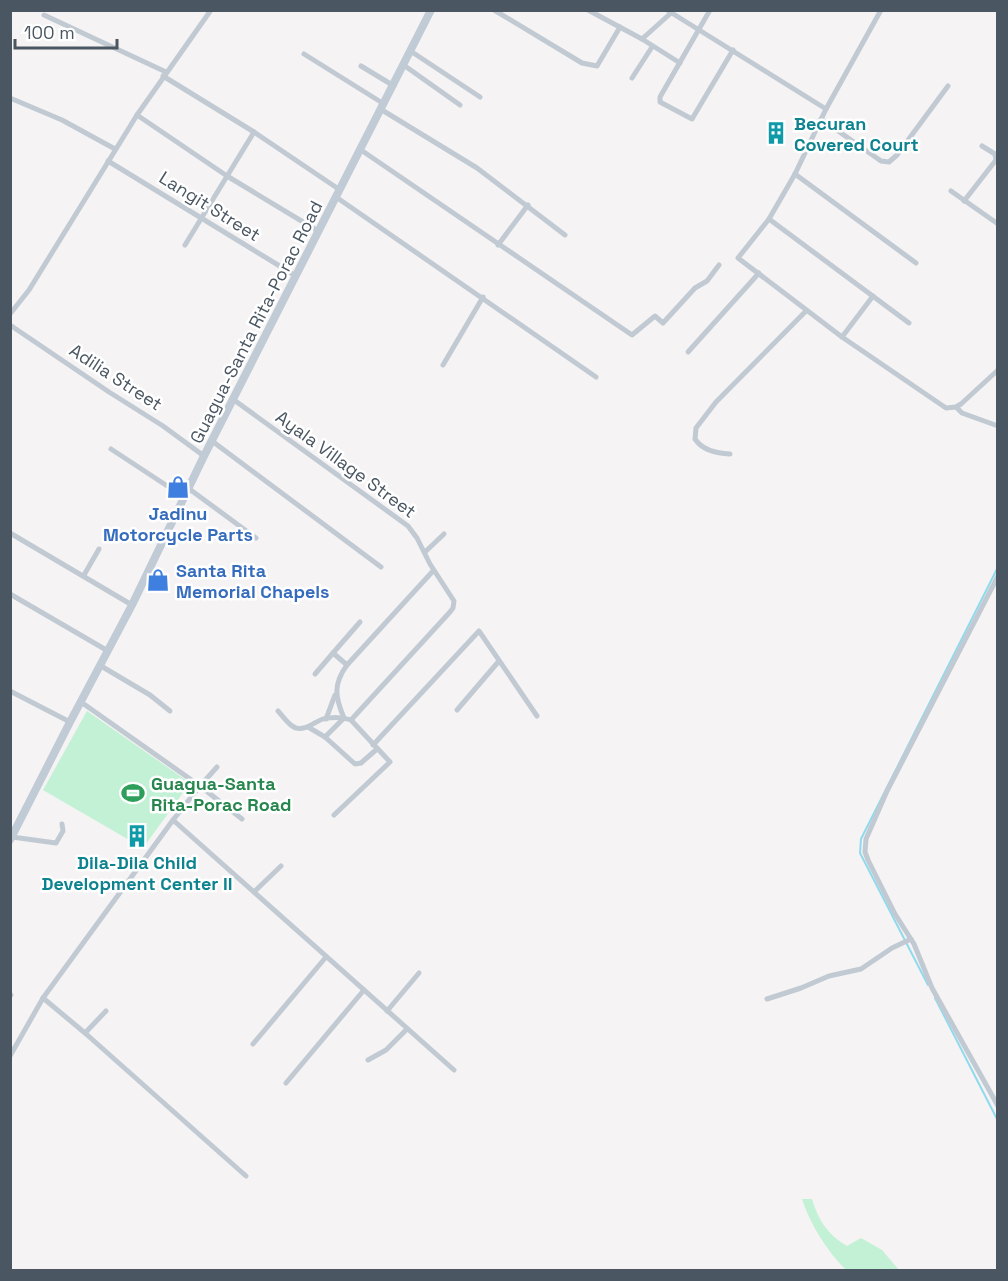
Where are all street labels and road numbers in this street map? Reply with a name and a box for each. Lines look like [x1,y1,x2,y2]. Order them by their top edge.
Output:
street label: Langit Street [155,166,265,246]
street label: Guagua-Santa Rita-Porac Road [185,197,327,447]
street label: Adilia Street [65,338,167,416]
street label: Ayala Village Street [271,405,421,523]

